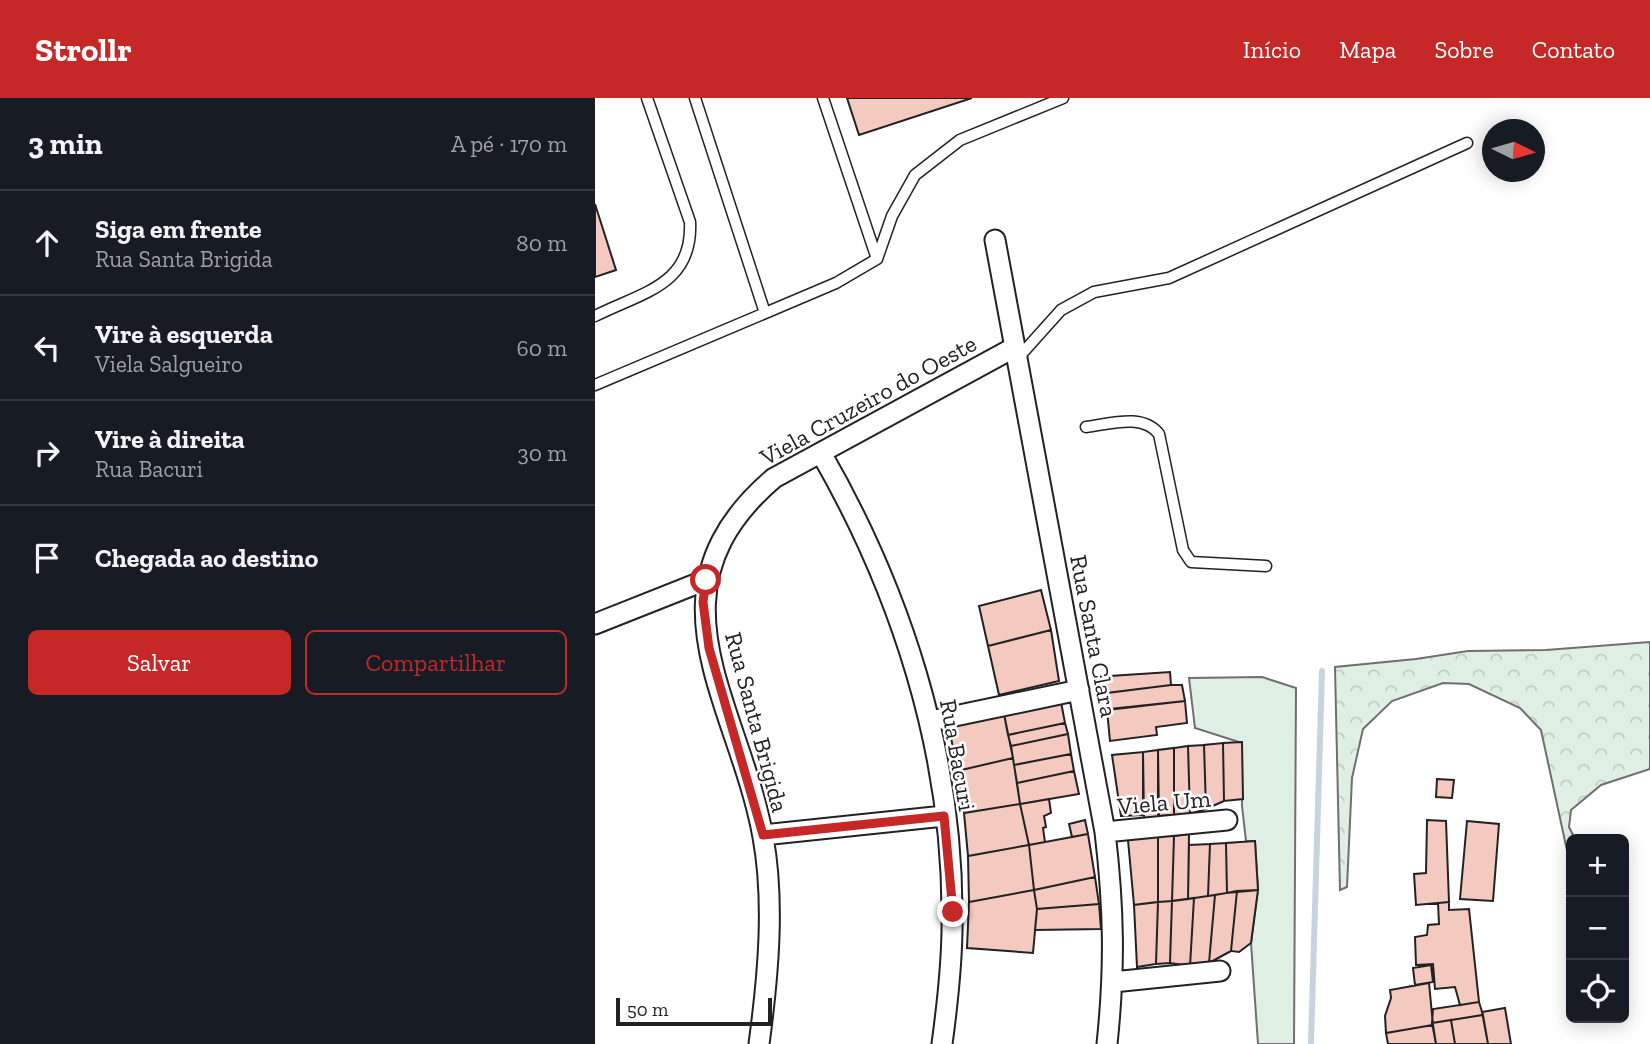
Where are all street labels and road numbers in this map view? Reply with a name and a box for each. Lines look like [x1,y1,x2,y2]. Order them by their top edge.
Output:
street label: Viela Cruzeiro do Oeste [754,328,981,472]
street label: Rua Santa Clara [1064,552,1124,720]
street label: Rua Santa Brigida [719,629,795,816]
street label: Rua Bacuri [934,697,982,813]
street label: Viela Um [1115,783,1212,821]

